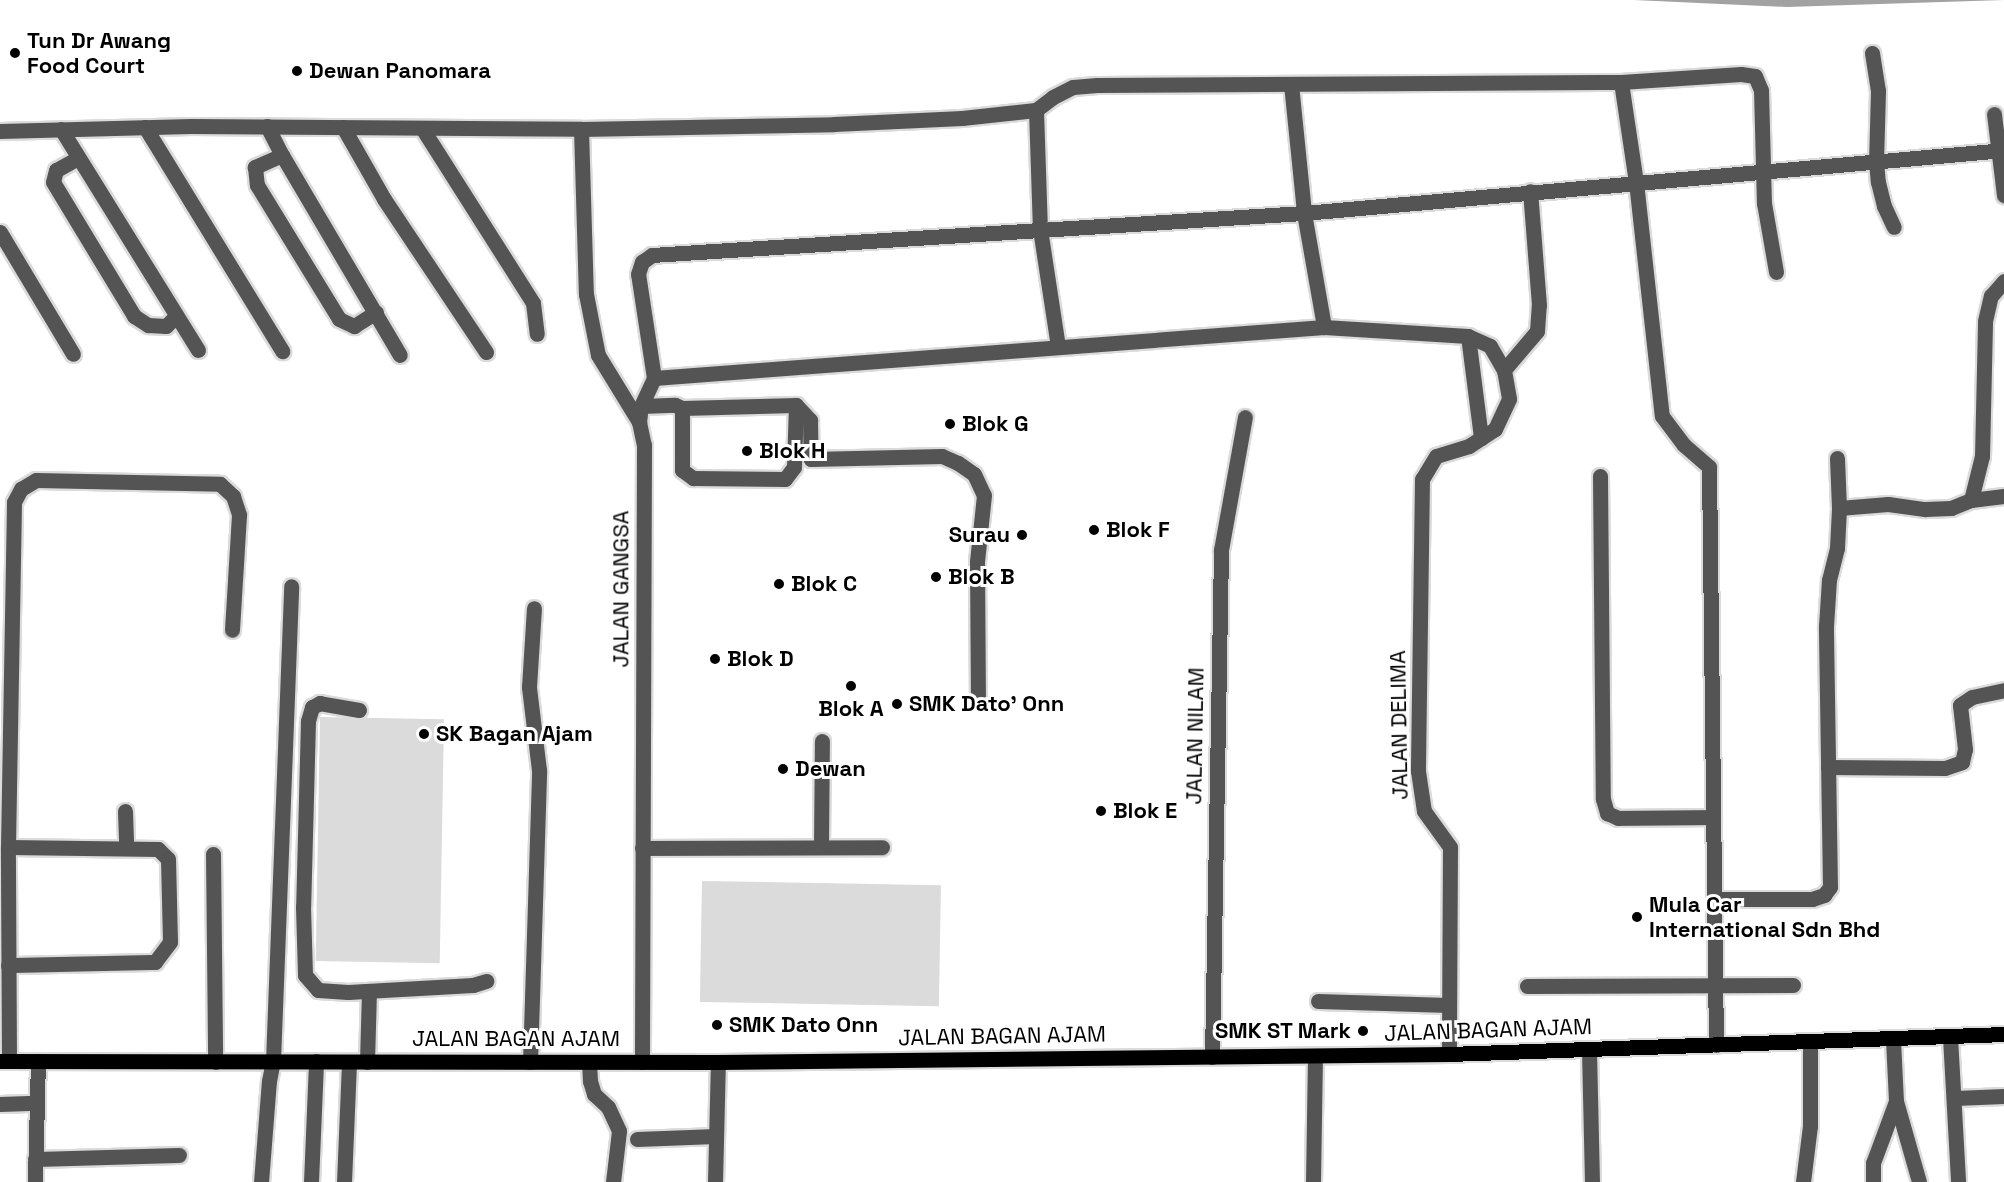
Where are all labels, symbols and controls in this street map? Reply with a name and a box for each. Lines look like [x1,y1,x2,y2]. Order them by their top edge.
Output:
place label: Tun Dr Awang Food Court [27,27,171,78]
marker: Tun Dr Awang Food Court [8,46,22,60]
place label: Dewan Panomara [309,58,491,84]
marker: Dewan Panomara [290,64,304,78]
place label: Blok G [962,411,1028,437]
marker: Blok G [943,417,957,431]
place label: Blok H [759,438,825,464]
marker: Blok H [740,444,754,458]
street label: JALAN GANGSA [608,510,634,668]
place label: Blok F [1106,517,1170,543]
place label: Surau [949,522,1010,548]
marker: Blok F [1087,523,1101,537]
marker: Surau [1015,528,1029,542]
place label: Blok B [948,564,1015,590]
marker: Blok B [929,570,943,584]
place label: Blok C [791,571,857,597]
marker: Blok C [772,577,786,591]
place label: Blok D [727,646,794,672]
street label: JALAN DELIMA [1384,650,1414,800]
marker: Blok D [708,652,722,666]
street label: JALAN NILAM [1181,667,1209,805]
marker: Blok A [844,679,858,693]
place label: SMK Dato' Onn [909,691,1064,717]
place label: Blok A [818,696,884,722]
marker: SMK Dato' Onn [890,697,904,711]
place label: SK Bagan Ajam [436,721,593,747]
marker: SK Bagan Ajam [417,727,431,741]
place label: Dewan [795,756,866,782]
marker: Dewan [776,762,790,776]
place label: Blok E [1113,798,1177,824]
marker: Blok E [1094,804,1108,818]
place label: Mula Car International Sdn Bhd [1649,891,1880,942]
marker: Mula Car International Sdn Bhd [1630,910,1644,924]
place label: SMK Dato Onn [729,1012,878,1038]
street label: JALAN BAGAN AJAM [1383,1013,1593,1047]
marker: SMK Dato Onn [710,1018,724,1032]
place label: SMK ST Mark [1214,1018,1351,1044]
street label: JALAN BAGAN AJAM [898,1021,1106,1051]
marker: SMK ST Mark [1356,1024,1370,1038]
street label: JALAN BAGAN AJAM [412,1026,620,1052]

